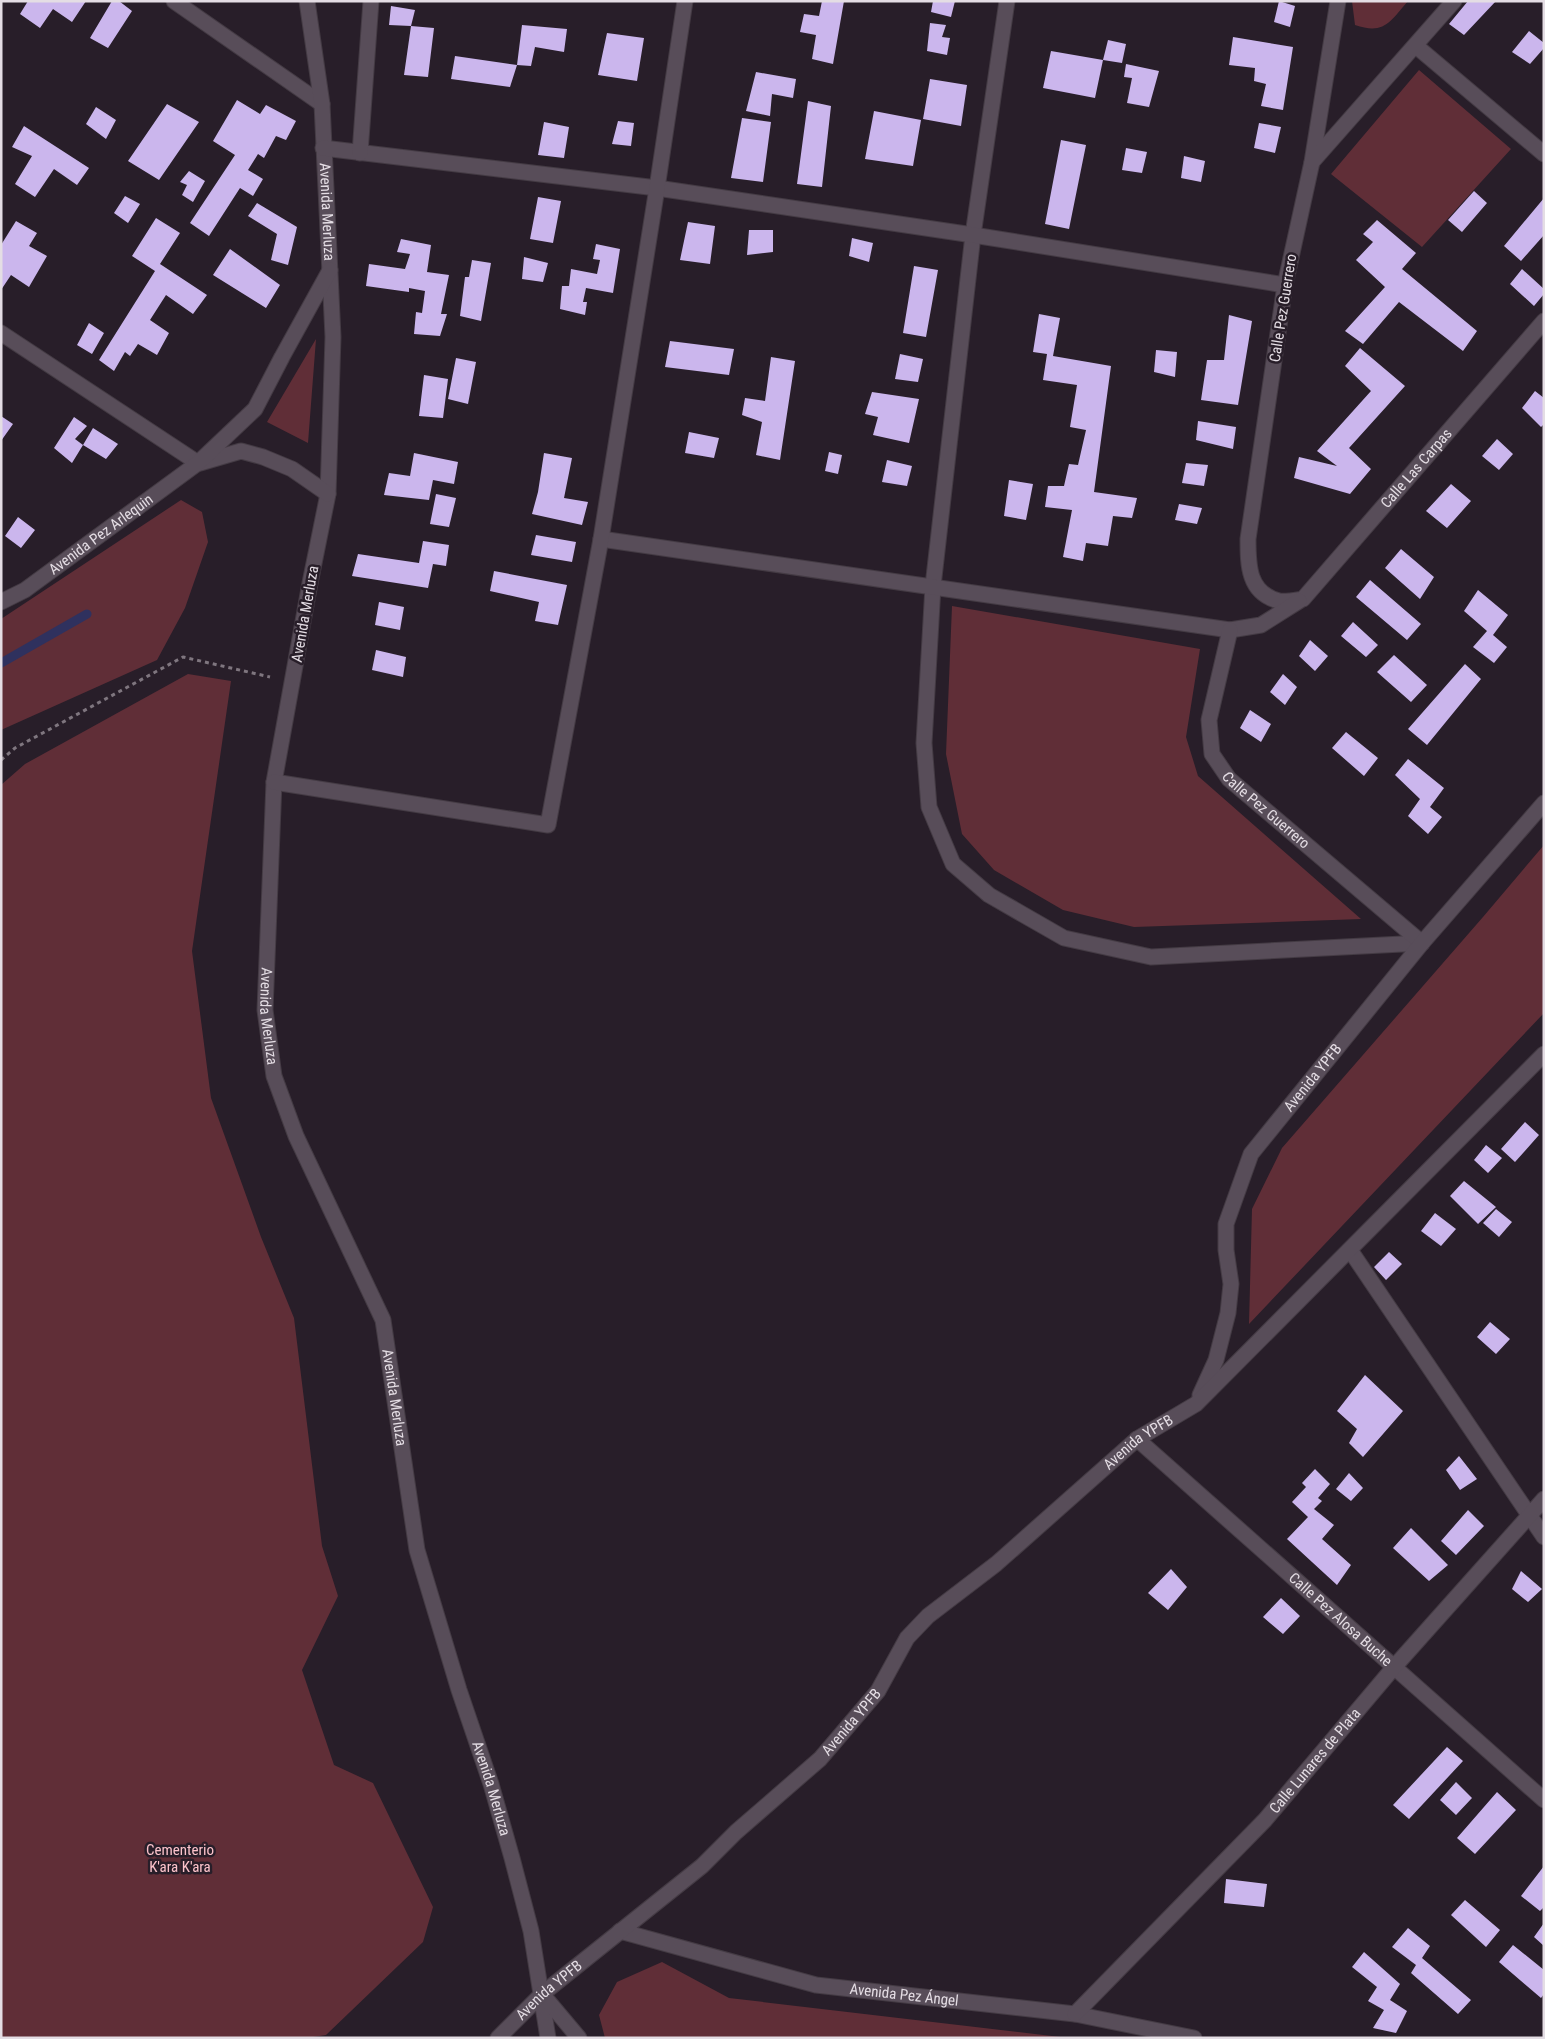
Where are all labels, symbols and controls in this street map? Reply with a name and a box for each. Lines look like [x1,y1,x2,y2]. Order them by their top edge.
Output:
street label: Avenida Merluza [316,162,338,261]
street label: Calle Pez Guerrero [1266,253,1300,363]
street label: Calle Las Carpas [1377,425,1456,512]
street label: Avenida Pez Arlequin [45,490,157,579]
street label: Avenida Merluza [288,564,322,664]
street label: Calle Pez Guerrero [1218,769,1313,853]
street label: Avenida Merluza [256,967,281,1066]
street label: Avenida YPFB [1280,1040,1346,1115]
street label: Avenida Merluza [378,1348,411,1447]
street label: Avenida YPFB [1100,1411,1176,1473]
street label: Calle Pez Alosa Buche [1285,1569,1396,1670]
street label: Avenida YPFB [818,1685,885,1759]
street label: Calle Lunares de Plata [1266,1705,1364,1817]
street label: Avenida Merluza [468,1739,514,1838]
park label: Cementerio K'ara K'ara [146,1841,214,1876]
street label: Avenida YPFB [512,1956,586,2024]
street label: Avenida Pez Ángel [849,1980,960,2010]

